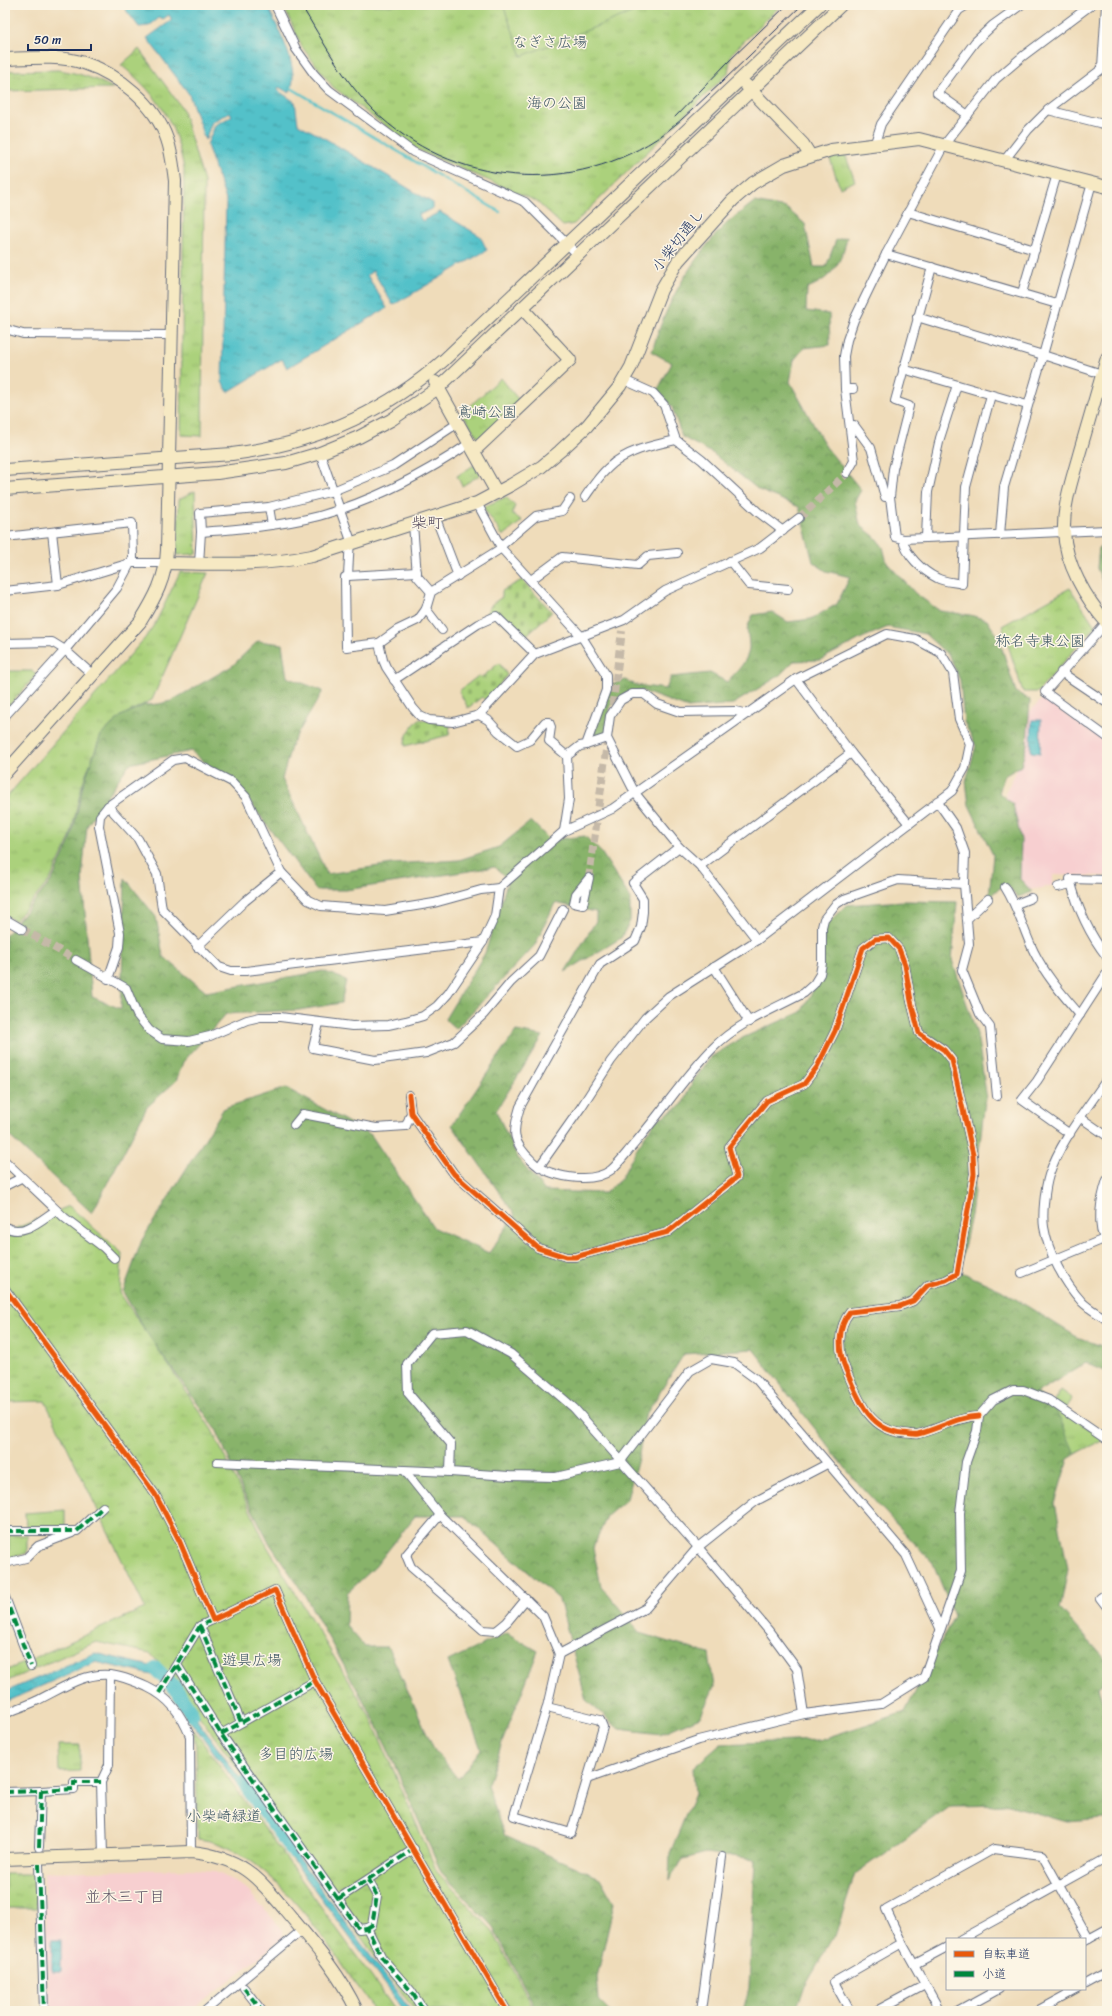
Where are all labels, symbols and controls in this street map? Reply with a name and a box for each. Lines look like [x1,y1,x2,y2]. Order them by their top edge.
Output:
scale bar [28,26,91,52]
text: 50 m [34,29,61,51]
park label: なぎさ広場 [512,29,588,55]
park label: 海の公園 [527,90,587,116]
street label: 小柴切通し [645,202,711,278]
park label: 鳶崎公園 [457,399,517,425]
district label: 柴町 [411,508,443,537]
park label: 称名寺東公園 [995,628,1085,654]
park label: 遊具広場 [222,1647,282,1673]
park label: 多目的広場 [258,1741,334,1767]
park label: 小柴崎緑道 [186,1803,262,1829]
district label: 並木三丁目 [85,1882,165,1911]
legend [946,1938,1086,1990]
text: 自転車道 [982,1943,1030,1965]
text: 小道 [982,1963,1006,1985]

